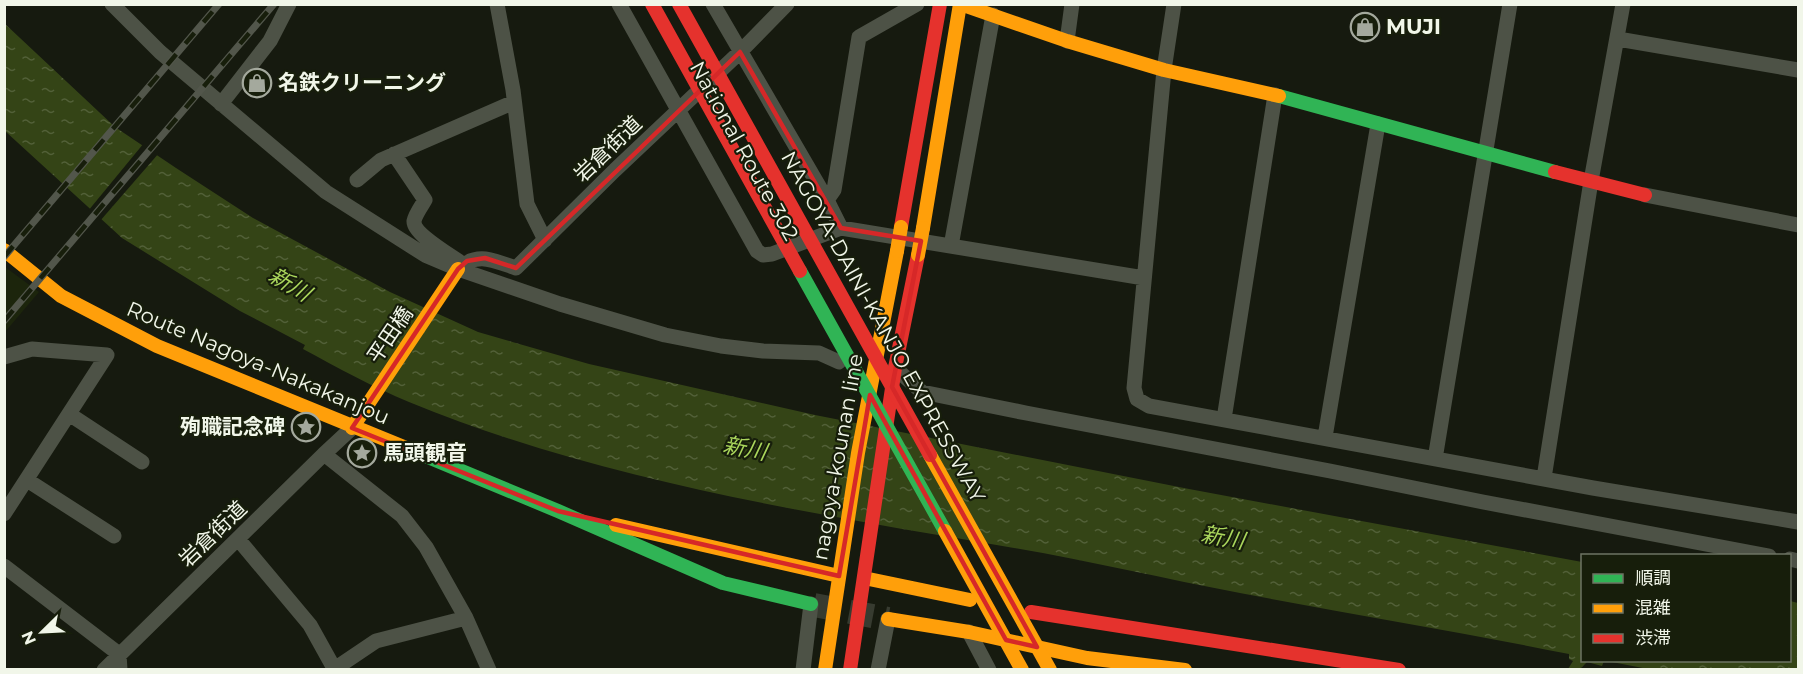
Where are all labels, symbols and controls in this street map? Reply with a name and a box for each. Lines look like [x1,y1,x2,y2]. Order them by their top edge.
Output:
shop icon: MUJI [1349,11,1381,43]
place label: MUJI [1386,14,1441,39]
street label: National Route 302 [685,57,804,245]
shop icon: 名鉄クリーニング [241,67,273,99]
place label: 名鉄クリーニング [278,70,446,95]
street label: 岩倉街道 [569,110,647,187]
street label: NAGOYA-DAINI-KANJO EXPRESSWAY [776,147,991,507]
water label: 新川 [264,262,317,308]
street label: Route Nagoya-Nakakanjou [123,296,393,429]
street label: 平田橋 [362,302,418,368]
street label: nagoya-kounan line [807,352,868,562]
place icon: 殉職記念碑 [290,411,322,443]
place label: 殉職記念碑 [180,414,285,439]
water label: 新川 [721,431,771,466]
place icon: 馬頭観音 [346,437,378,469]
place label: 馬頭観音 [383,440,467,465]
street label: 岩倉街道 [174,495,252,572]
water label: 新川 [1199,520,1249,555]
legend [1581,554,1791,662]
text: 順調 [1635,567,1671,589]
text: 混雑 [1635,597,1671,619]
north arrow [12,602,72,662]
text: 渋滞 [1635,627,1671,649]
text: N [17,628,40,648]

